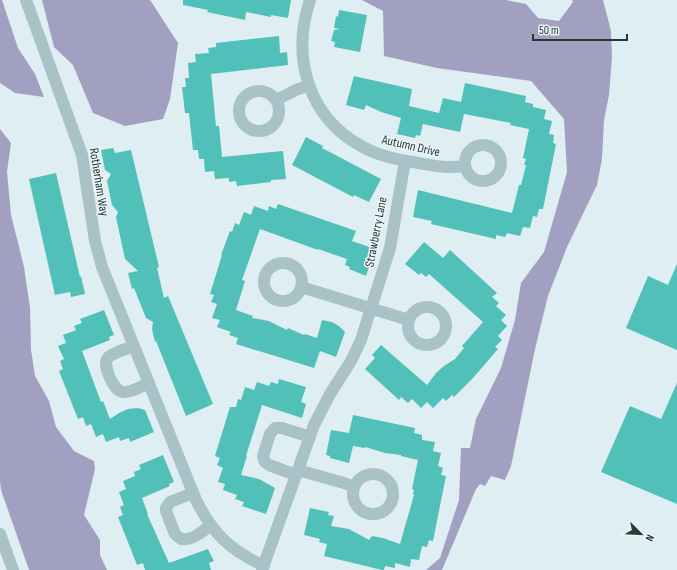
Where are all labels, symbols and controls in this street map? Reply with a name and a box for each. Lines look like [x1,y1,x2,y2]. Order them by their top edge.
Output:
scale bar [533,16,627,42]
text: 50 m [539,23,559,38]
street label: Autumn Drive [379,131,442,160]
street label: Rotherham Way [86,147,112,217]
street label: Strawberry Lane [361,196,391,268]
north arrow [621,514,661,554]
text: N [642,533,657,543]

